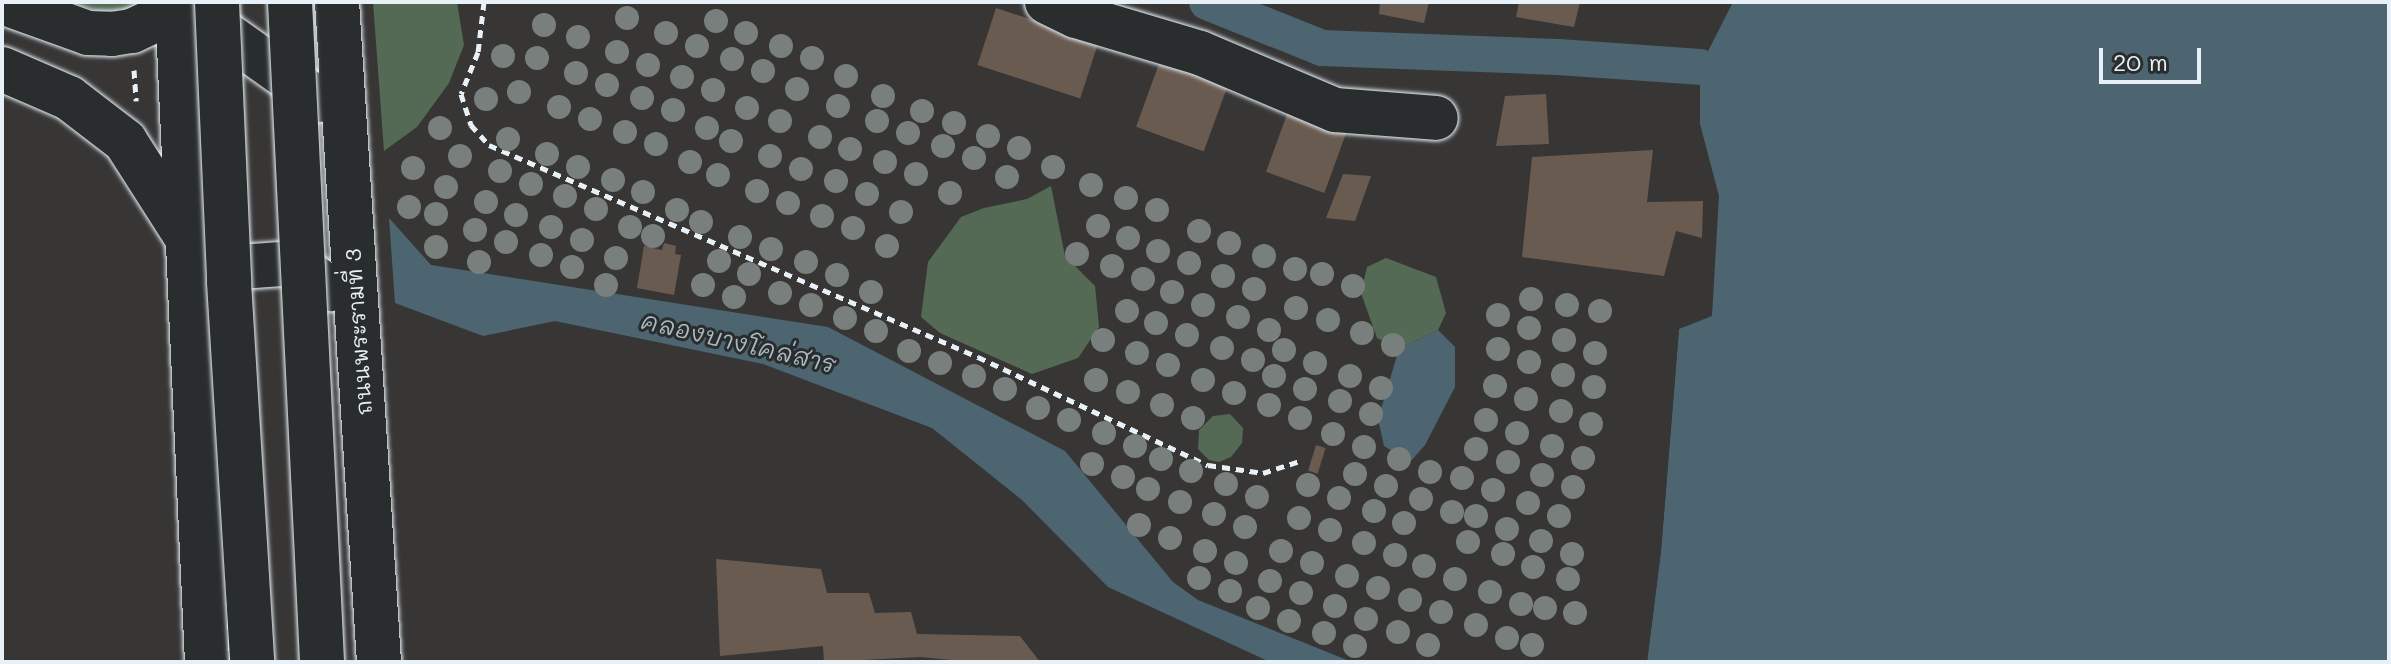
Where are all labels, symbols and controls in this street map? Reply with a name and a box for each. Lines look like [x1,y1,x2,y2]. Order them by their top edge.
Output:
scale bar [2103,32,2205,82]
text: 20 m [2113,46,2168,77]
street label: ถนนพระรามที่ 3 [339,248,377,416]
water label: คลองบางโคล่สาร [639,306,839,378]

